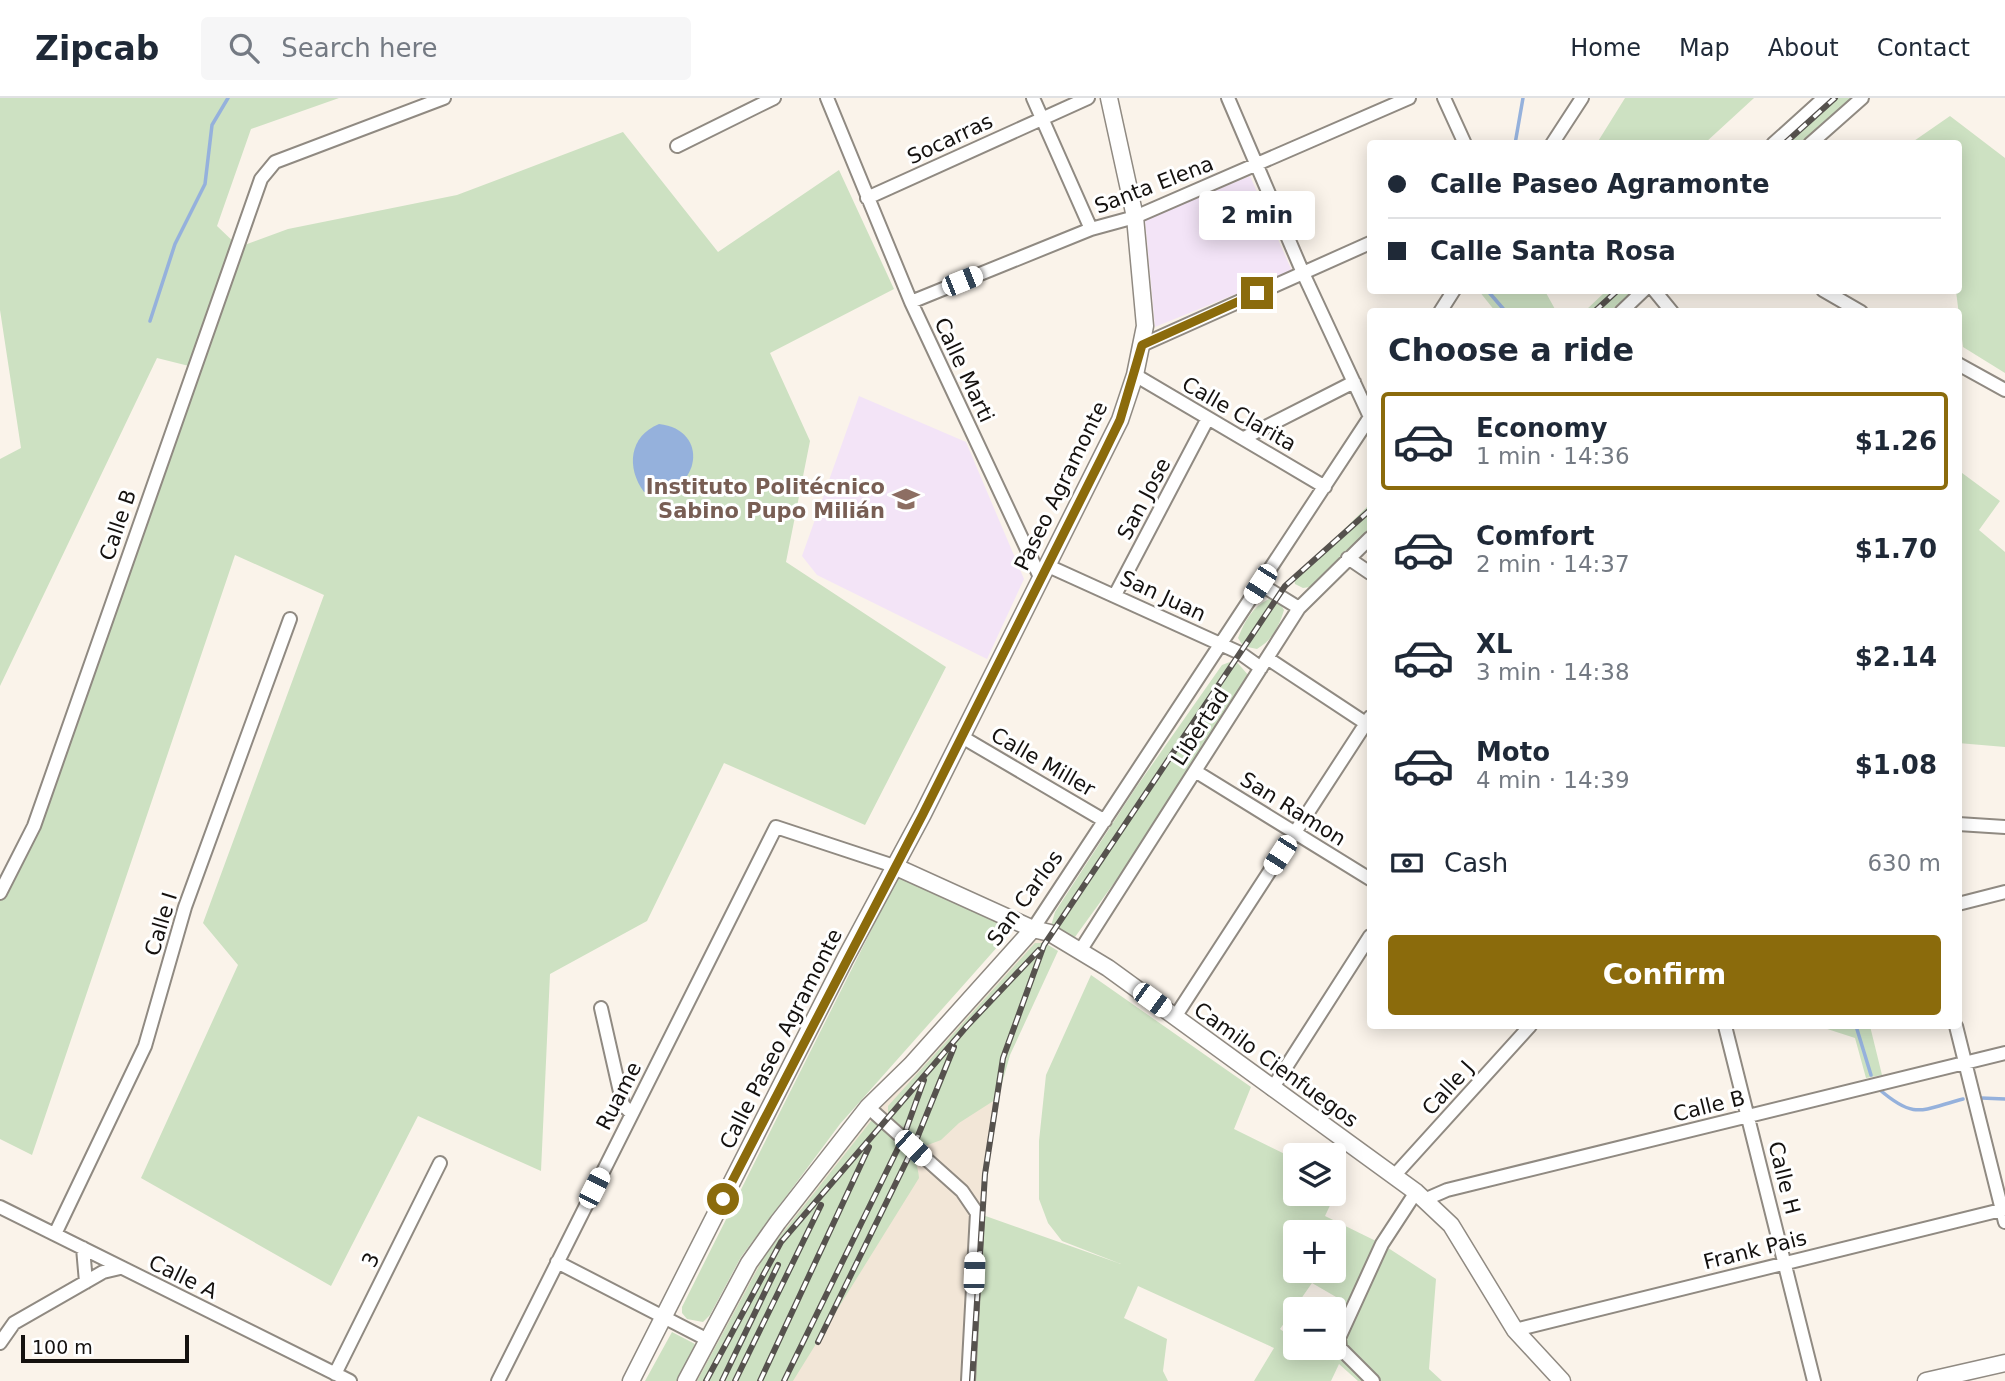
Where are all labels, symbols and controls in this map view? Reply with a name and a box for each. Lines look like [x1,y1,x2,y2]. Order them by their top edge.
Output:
search box [201,17,691,80]
text: Zipcab [35,29,159,68]
icon: search [225,29,263,67]
text: Search here [281,33,438,63]
text: Home [1570,34,1641,62]
text: Map [1679,34,1730,62]
text: About [1768,34,1839,62]
text: Contact [1877,34,1970,62]
street label: Socarras [904,109,996,169]
street label: Santa Elena [1091,151,1217,219]
text: Calle Paseo Agramonte [1430,169,1770,199]
callout: 2 min [1199,192,1315,240]
text: 2 min [1221,202,1293,228]
text: Calle Santa Rosa [1430,236,1676,266]
car [939,263,986,299]
route end [1241,277,1273,309]
street label: Calle Marti [929,314,999,426]
text: Choose a ride [1388,331,1634,369]
street label: Calle Clarita [1178,372,1300,456]
street label: Paseo Agramonte [1010,398,1112,574]
icon: car [1392,410,1455,473]
text: Economy [1476,413,1607,443]
text: $1.26 [1855,426,1937,456]
text: 1 min · 14:36 [1476,443,1630,469]
street label: San Jose [1112,454,1176,544]
place label: Instituto Politécnico Sabino Pupo Milián [646,475,885,523]
school or university icon: Instituto Politécnico Sabino Pupo Milián [891,484,921,514]
street label: Calle B [95,486,141,564]
icon: car [1392,518,1455,581]
text: Comfort [1476,521,1594,551]
text: $1.70 [1855,534,1937,564]
text: 2 min · 14:37 [1476,551,1630,577]
car [1240,561,1281,607]
street label: San Juan [1116,566,1210,626]
icon: car [1392,626,1455,689]
text: XL [1476,629,1513,659]
text: $2.14 [1855,642,1937,672]
text: 3 min · 14:38 [1476,659,1630,685]
street label: Libertad [1166,684,1234,770]
street label: Calle Miller [987,723,1100,802]
icon: car [1392,734,1455,797]
text: Moto [1476,737,1550,767]
text: $1.08 [1855,750,1937,780]
street label: San Ramon [1236,767,1350,851]
text: 4 min · 14:39 [1476,767,1630,793]
car [1260,832,1301,878]
icon: cash [1388,844,1426,882]
street label: San Carlos [982,846,1068,950]
text: Cash [1444,848,1508,878]
text: 630 m [1867,850,1941,876]
street label: Calle I [140,889,182,959]
street label: Calle Paseo Agramonte [715,925,847,1153]
button: Confirm [1388,935,1941,1015]
car [1129,979,1176,1021]
street label: Camilo Cienfuegos [1189,997,1363,1133]
street label: Calle J [1417,1056,1479,1120]
street label: Ruame [592,1058,646,1134]
street label: Calle B [1671,1086,1747,1126]
car [891,1126,936,1170]
street label: Calle H [1763,1139,1805,1217]
map controls [1283,1143,1346,1360]
button: layers [1283,1143,1346,1206]
car [576,1165,613,1211]
route start [707,1183,739,1215]
button: + [1283,1220,1346,1283]
street label: Frank Pais [1701,1226,1809,1274]
street label: 3 [357,1249,385,1271]
street label: Calle A [145,1250,222,1304]
car [963,1252,986,1294]
button: − [1283,1297,1346,1360]
scale bar [21,1332,189,1364]
text: 100 m [32,1336,93,1358]

